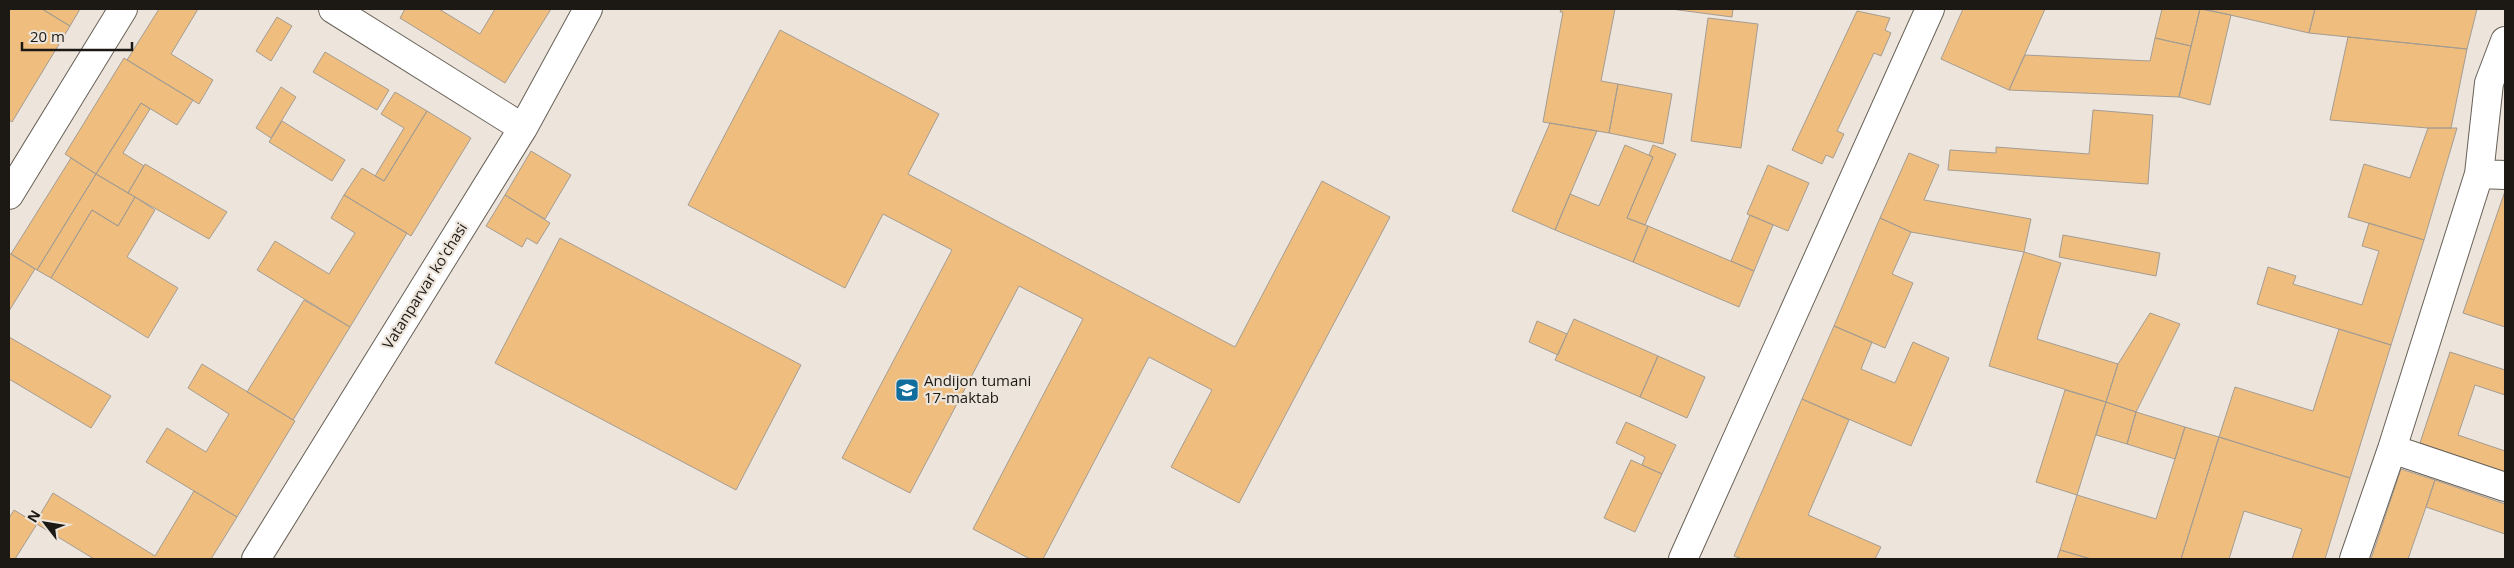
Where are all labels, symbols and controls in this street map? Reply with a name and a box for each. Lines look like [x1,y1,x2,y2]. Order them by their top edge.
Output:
scale bar [22,20,132,52]
text: 20 m [30,26,65,46]
street label: Vatanparvar ko'chasi [377,218,471,352]
place label: Andijon tumani 17-maktab [924,370,1031,407]
school or university icon: Andijon tumani 17-maktab [894,377,920,403]
north arrow [20,498,70,548]
text: N [22,506,45,526]

